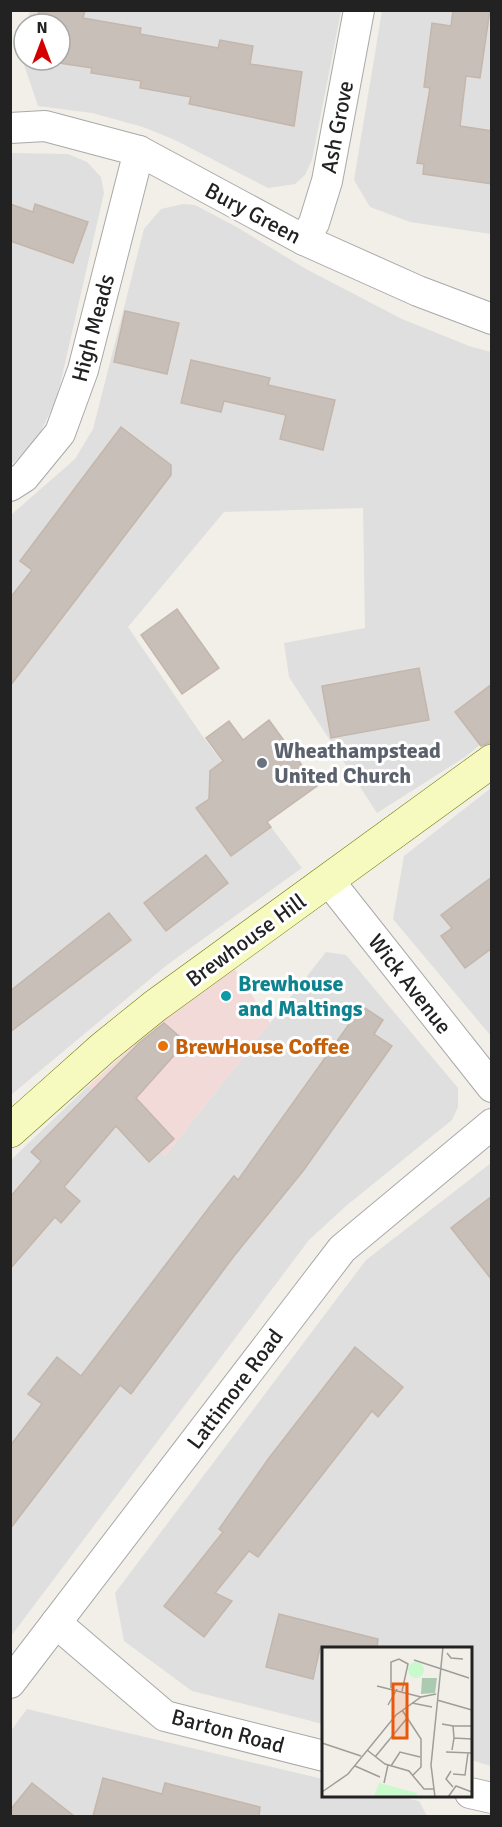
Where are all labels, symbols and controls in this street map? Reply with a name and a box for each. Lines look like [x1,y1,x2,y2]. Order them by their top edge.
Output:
north arrow [12,12,72,72]
text: N [36,18,48,38]
street label: Ash Grove [315,78,359,176]
street label: Bury Green [200,176,306,250]
street label: High Meads [66,271,120,385]
place label: Wheathampstead United Church [274,737,441,789]
marker: Wheathampstead United Church [255,756,269,770]
street label: Brewhouse Hill [181,887,311,993]
street label: Wick Avenue [363,929,457,1039]
place label: Brewhouse and Maltings [238,970,363,1022]
marker: Brewhouse and Maltings [219,989,233,1003]
place label: BrewHouse Coffee [175,1033,350,1060]
marker: BrewHouse Coffee [156,1039,170,1053]
street label: Lattimore Road [181,1324,289,1454]
inset map [322,1647,472,1797]
street label: Barton Road [169,1703,287,1759]

